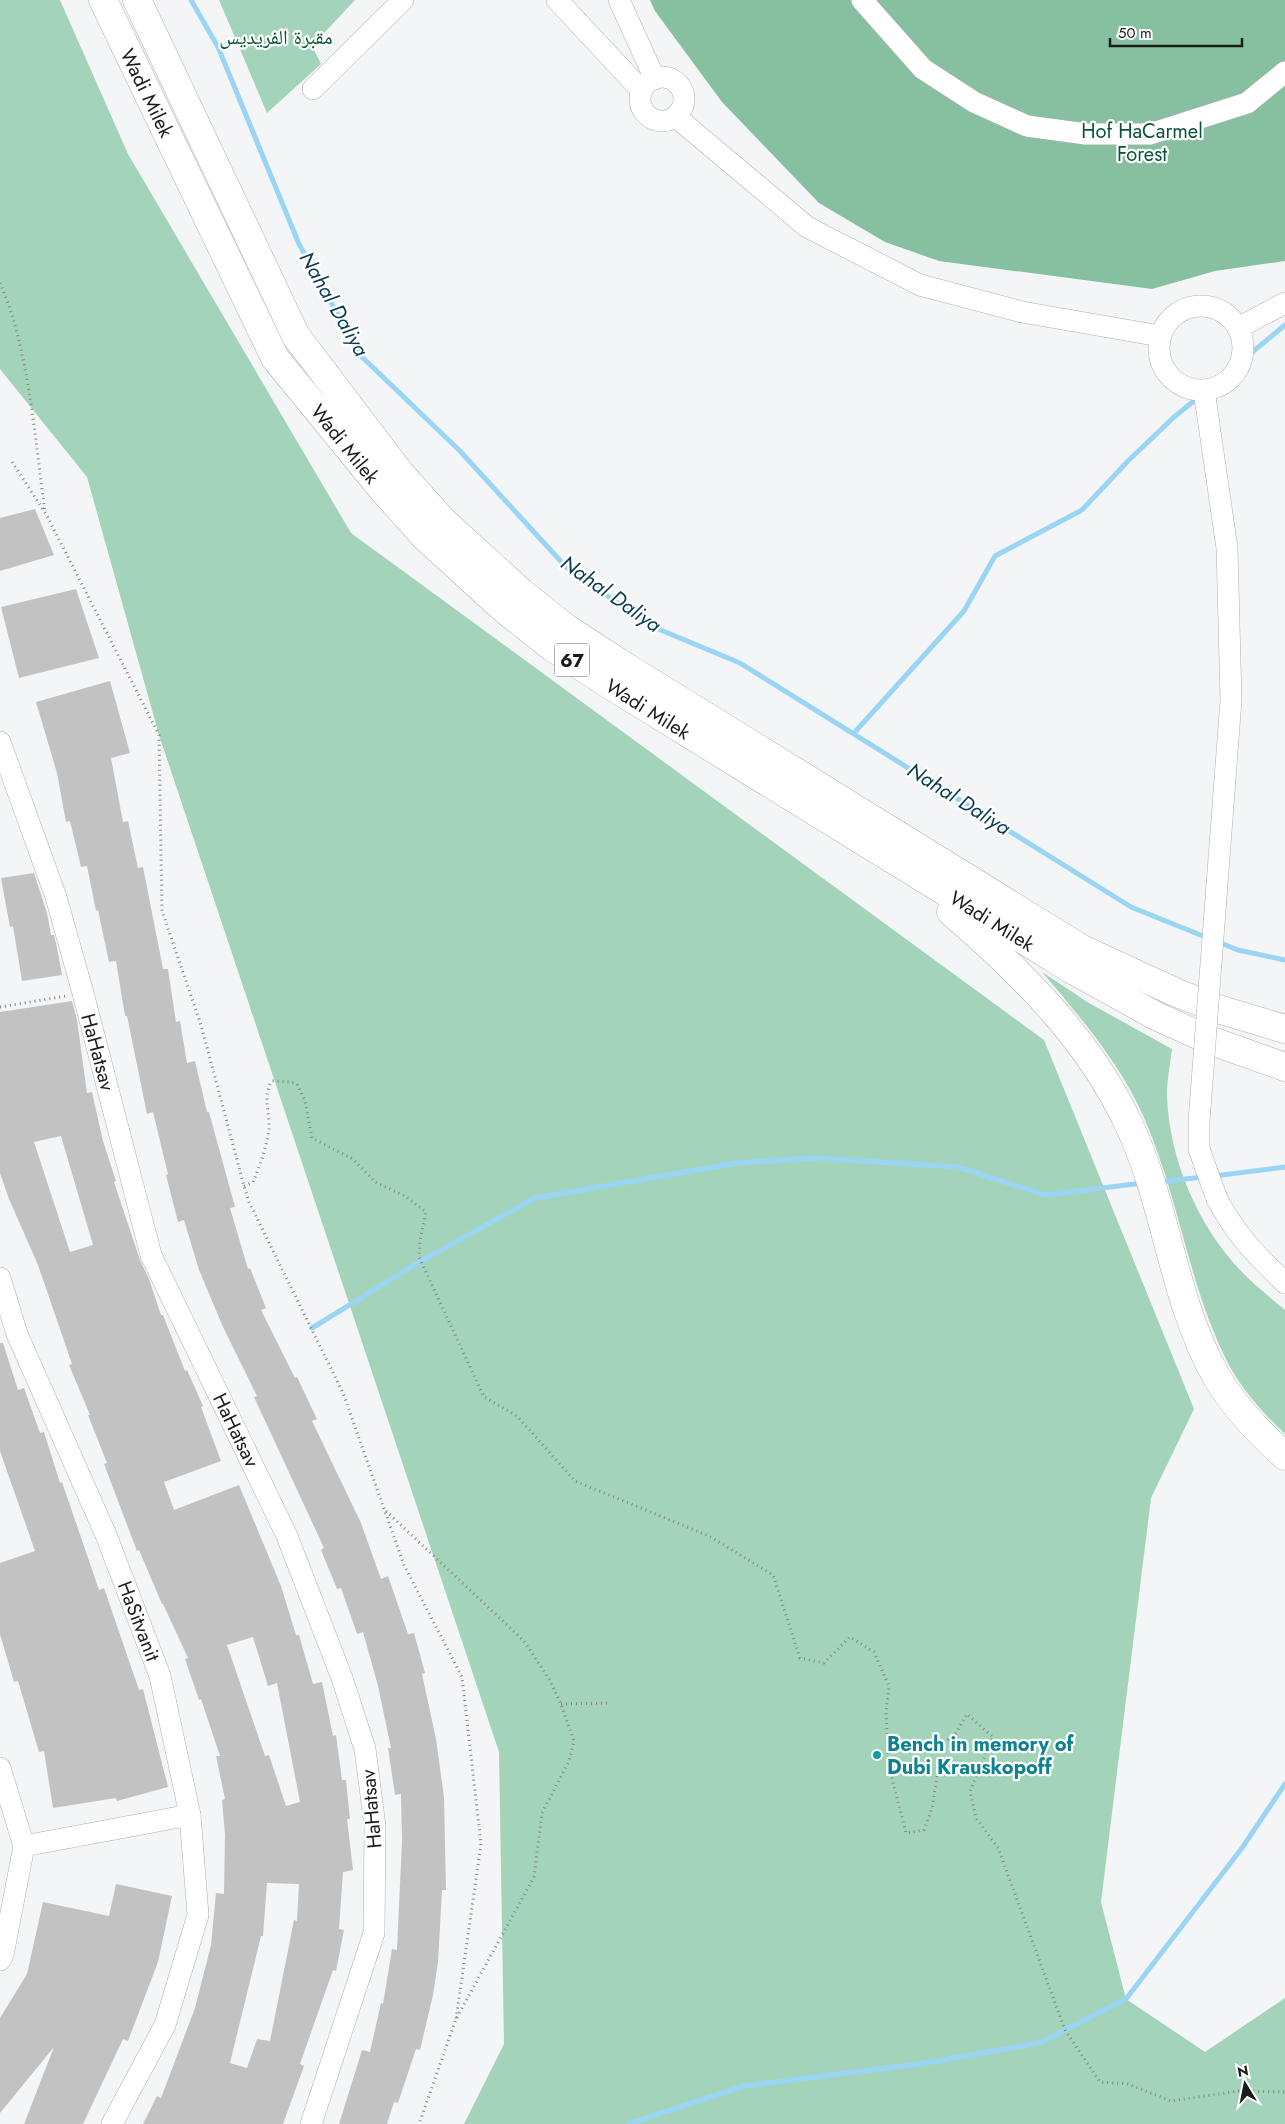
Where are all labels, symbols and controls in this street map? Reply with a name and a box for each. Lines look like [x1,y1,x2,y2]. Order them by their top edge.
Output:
scale bar [1110,15,1242,47]
text: 50 m [1118,22,1152,44]
park label: مقبرة الفريديس [219,23,333,52]
street label: Wadi Milek [113,44,181,142]
park label: Hof HaCarmel Forest [1081,117,1203,169]
water label: Nahal Daliya [292,246,376,362]
street label: Wadi Milek [303,398,386,491]
water label: Nahal Daliya [555,548,668,640]
road number: 67 [554,644,590,676]
street label: Wadi Milek [600,672,696,747]
water label: Nahal Daliya [902,755,1017,843]
street label: Wadi Milek [944,884,1040,959]
street label: HaHatsav [73,1010,122,1094]
street label: HaHatsav [205,1388,266,1472]
street label: HaSitvanit [110,1577,167,1666]
place label: Bench in memory of Dubi Krauskopoff [887,1730,1075,1782]
marker: Bench in memory of Dubi Krauskopoff [871,1749,883,1761]
street label: HaHatsav [354,1768,389,1850]
north arrow [1220,2059,1270,2109]
text: N [1236,2060,1250,2082]

